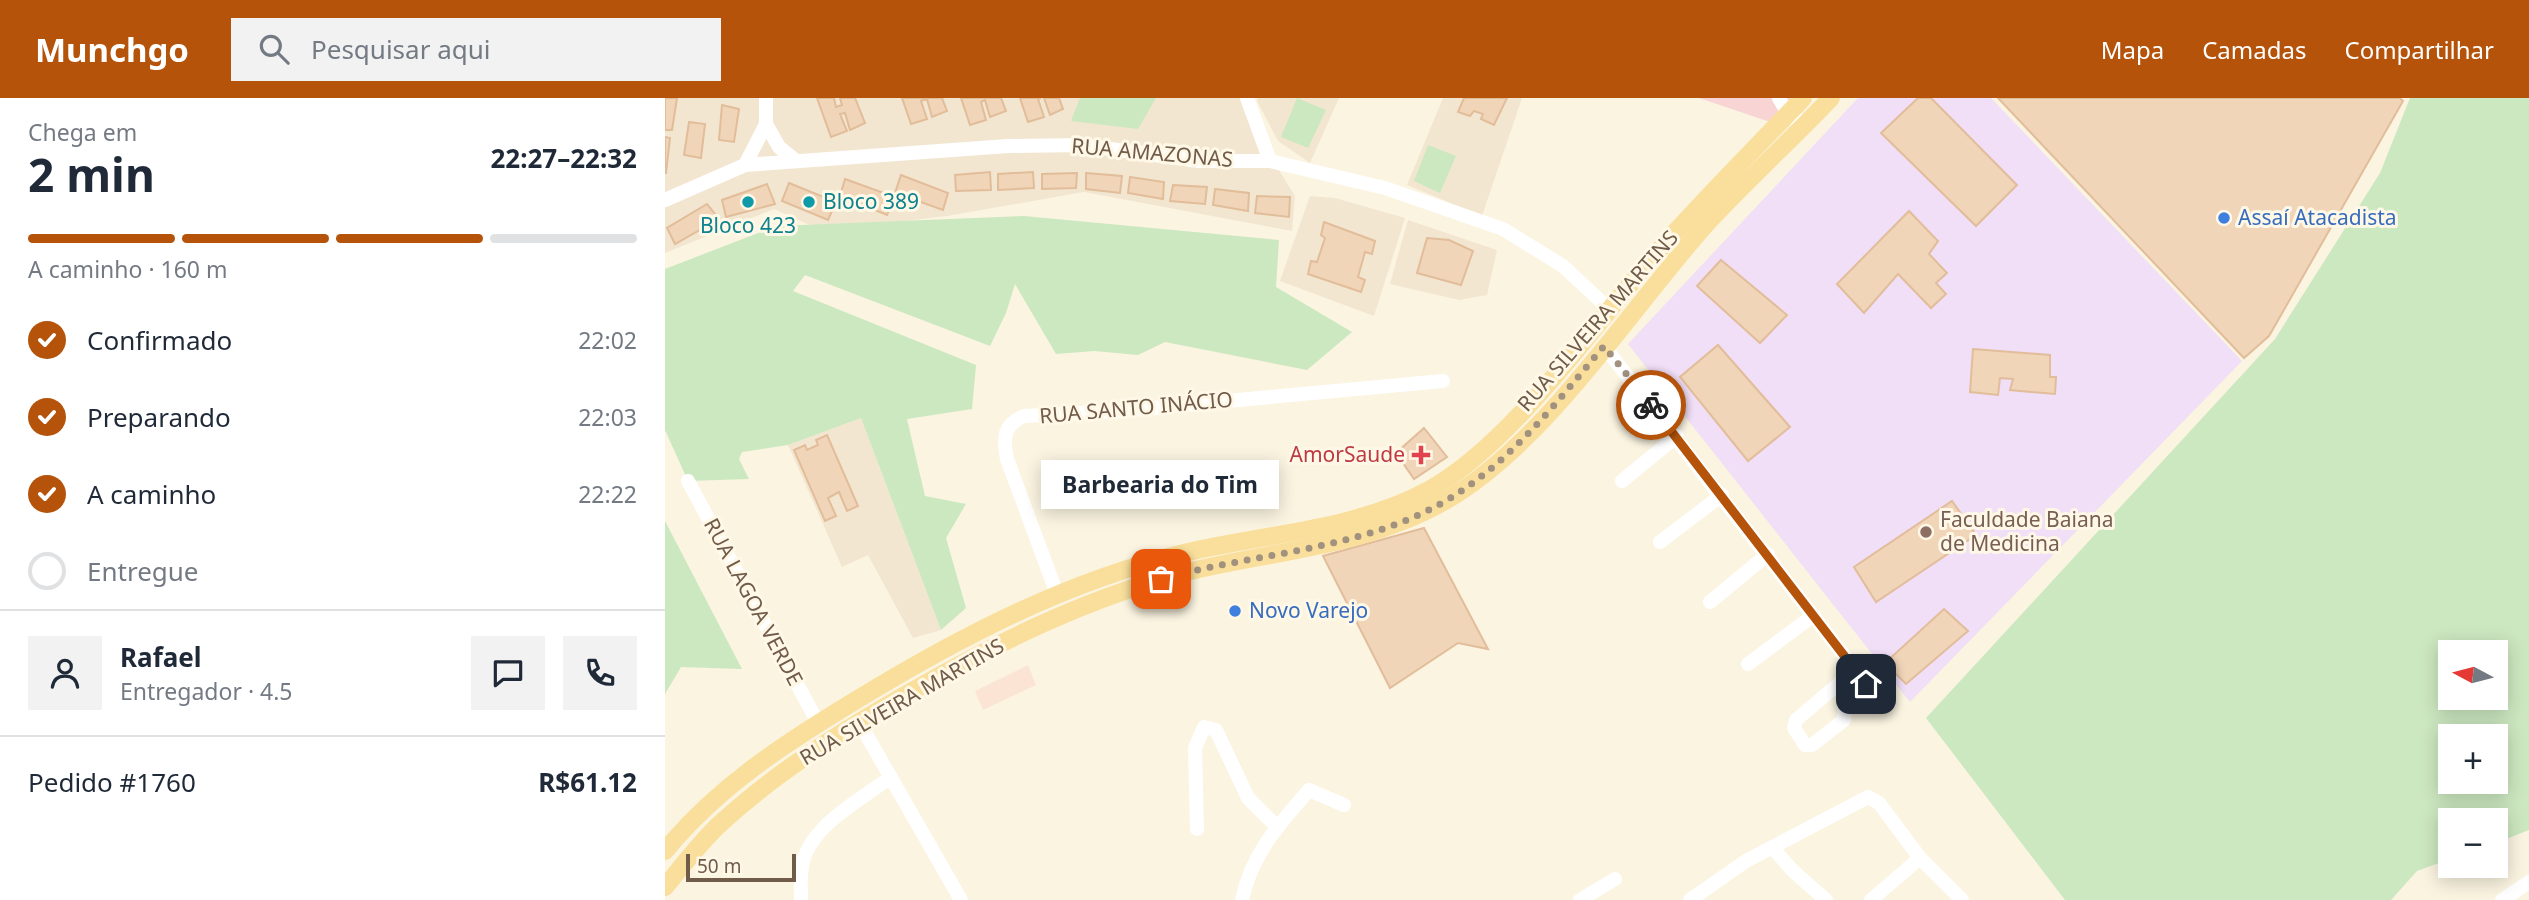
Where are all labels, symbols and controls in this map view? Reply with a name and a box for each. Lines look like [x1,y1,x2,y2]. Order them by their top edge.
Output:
search box [231,18,721,81]
text: Munchgo [35,27,189,72]
icon: search [255,30,293,68]
text: Pesquisar aqui [311,31,491,67]
text: Mapa [2101,33,2164,66]
text: Camadas [2202,33,2306,66]
text: Compartilhar [2344,33,2494,66]
text: Chega em [28,116,137,148]
street label: RUA AMAZONAS [1070,131,1234,173]
text: 22:27–22:32 [490,140,637,176]
text: 2 min [28,143,155,205]
place label: Bloco 389 [823,187,919,215]
marker: Bloco 423 [740,194,756,210]
marker: Bloco 389 [801,194,817,210]
place label: Assaí Atacadista [2238,203,2397,231]
marker: Assaí Atacadista [2216,210,2232,226]
place label: Bloco 423 [700,211,796,239]
street label: RUA SILVEIRA MARTINS [1511,224,1684,417]
text: A caminho · 160 m [28,253,227,285]
icon: check [28,321,66,359]
text: Confirmado [87,322,232,358]
text: 22:02 [578,324,637,356]
courier [1616,370,1686,440]
street label: RUA SANTO INÁCIO [1038,385,1234,429]
icon: bike [1632,386,1670,424]
icon: check [28,398,66,436]
text: Preparando [87,399,231,435]
text: 22:03 [578,401,637,433]
place label: AmorSaude [1290,440,1405,468]
marker: AmorSaude [1411,445,1431,465]
callout: Barbearia do Tim [1042,460,1280,509]
text: Barbearia do Tim [1062,468,1258,500]
icon: check [28,475,66,513]
text: A caminho [87,476,216,512]
text: 22:22 [578,478,637,510]
place label: Faculdade Baiana de Medicina [1940,505,2113,557]
street label: RUA LAGOA VERDE [698,513,810,690]
marker: Faculdade Baiana de Medicina [1918,524,1934,540]
pin [1131,549,1191,609]
text: Entregue [87,553,199,589]
icon: bag [1142,560,1180,598]
place label: Novo Varejo [1249,596,1368,624]
marker: Novo Varejo [1227,603,1243,619]
street label: RUA SILVEIRA MARTINS [794,631,1009,771]
button: person [28,636,102,710]
button: chat [471,636,545,710]
button: phone [563,636,637,710]
text: Rafael [120,639,202,675]
north arrow [2438,640,2508,710]
map controls [2438,640,2508,878]
pin [1836,654,1896,714]
icon: home [1847,665,1885,703]
text: Entregador · 4.5 [120,675,293,707]
button: + [2438,724,2508,794]
text: Pedido #1760 [28,764,196,800]
text: R$61.12 [538,764,637,800]
button: − [2438,808,2508,878]
scale bar [686,851,796,883]
text: 50 m [697,853,741,879]

